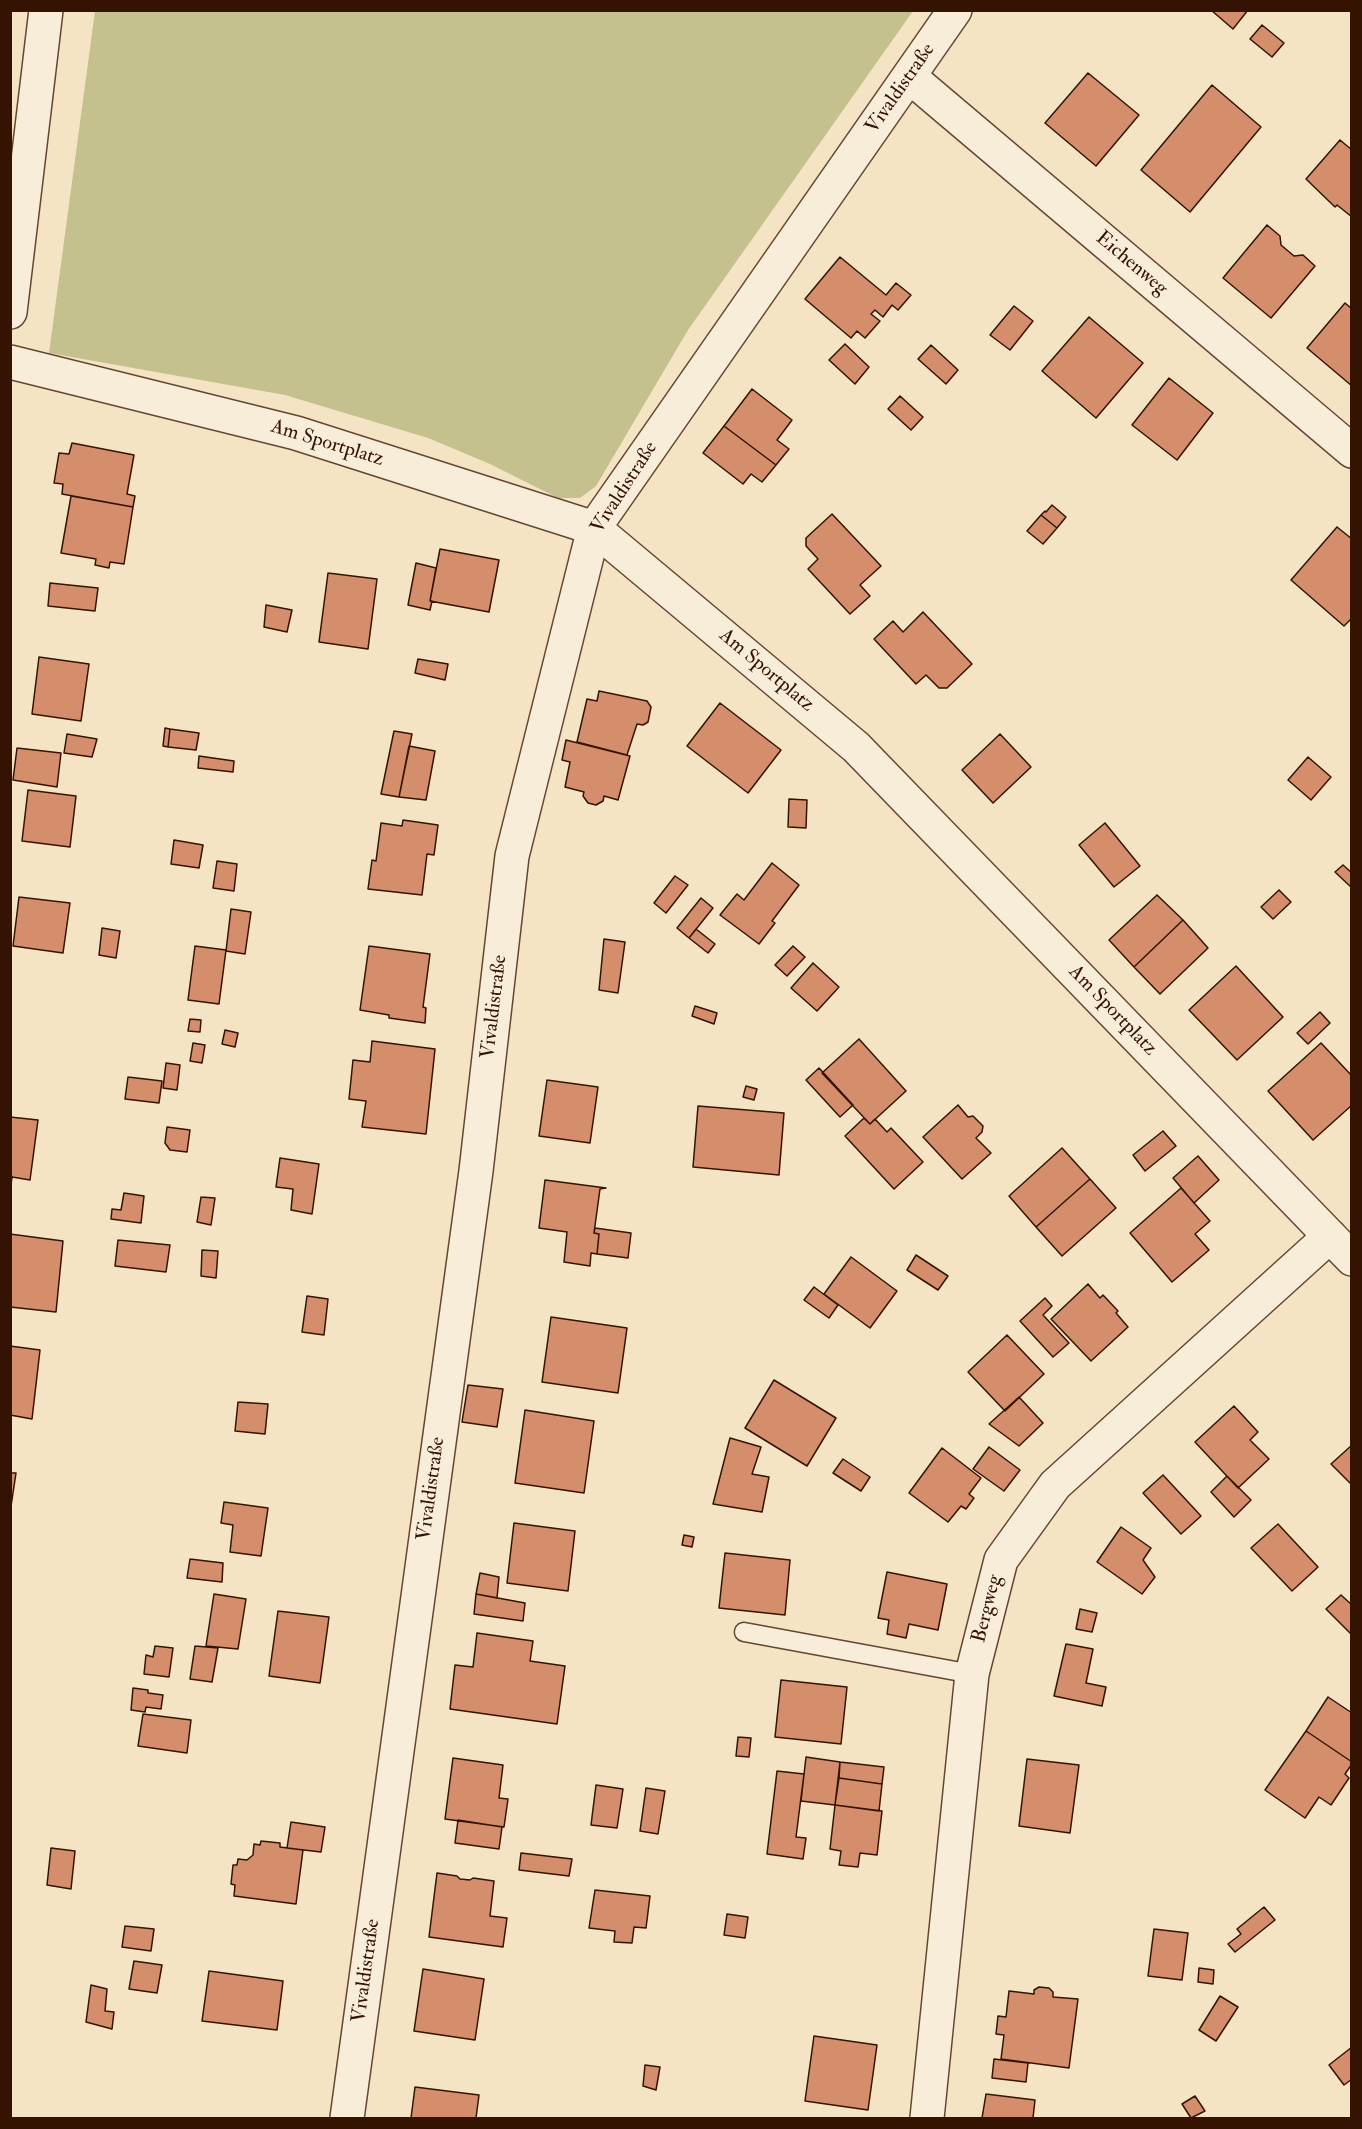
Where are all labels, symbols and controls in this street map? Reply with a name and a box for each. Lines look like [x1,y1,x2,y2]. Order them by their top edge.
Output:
street label: Vivaldistraße [861,39,941,139]
street label: Eichenweg [1090,227,1172,301]
street label: Am Sportplatz [268,415,386,473]
street label: Vivaldistraße [586,438,664,538]
street label: Am Sportplatz [714,624,818,718]
street label: Vivaldistraße [477,954,513,1060]
street label: Am Sportplatz [1063,961,1161,1061]
street label: Vivaldistraße [413,1436,451,1542]
street label: Bergweg [968,1573,1008,1645]
street label: Vivaldistraße [348,1918,386,2024]

